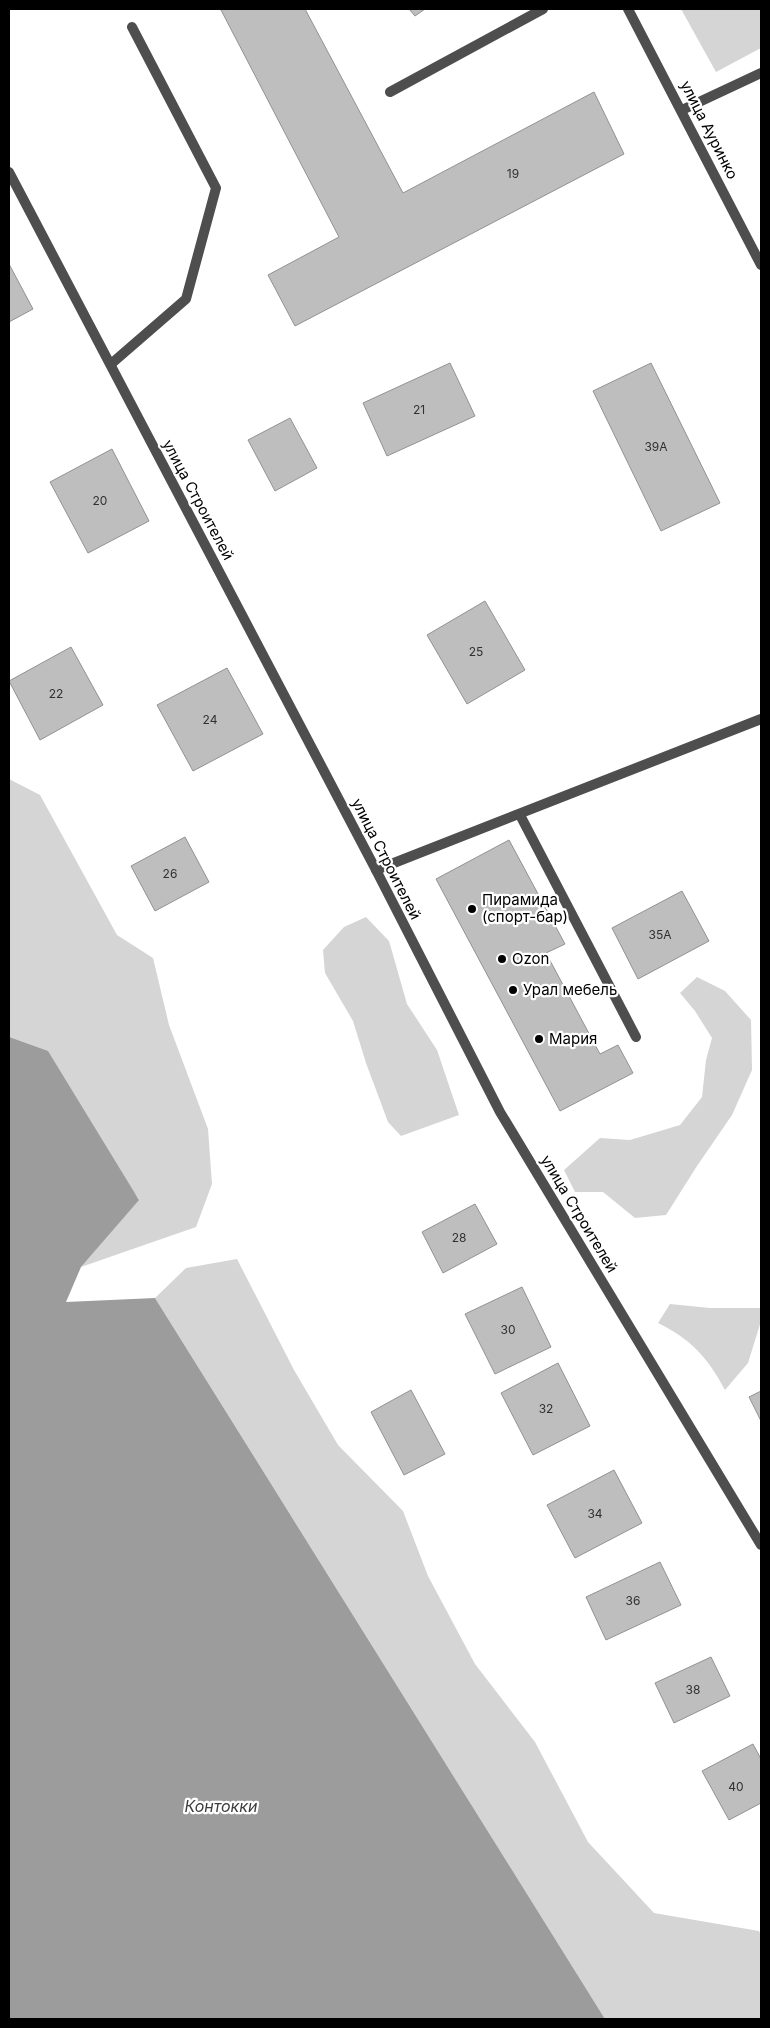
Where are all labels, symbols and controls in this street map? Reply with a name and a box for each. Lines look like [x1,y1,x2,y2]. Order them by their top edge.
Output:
street label: улица Ауринко [676,77,743,182]
house number: 19 [507,166,519,181]
house number: 21 [413,402,425,417]
street label: улица Строителей [159,436,238,563]
house number: 39А [644,439,668,454]
house number: 20 [93,493,107,508]
house number: 25 [469,644,483,659]
house number: 22 [49,686,63,701]
house number: 24 [203,712,218,727]
street label: улица Строителей [348,795,425,923]
house number: 26 [163,866,177,881]
place label: Пирамида (спорт-бар) [482,890,568,926]
marker: Пирамида (спорт-бар) [466,903,478,915]
house number: 35А [649,927,672,942]
place label: Ozon [512,949,549,968]
marker: Ozon [496,953,508,965]
place label: Урал мебель [523,980,617,999]
marker: Урал мебель [507,984,519,996]
place label: Мария [549,1029,597,1048]
marker: Мария [533,1033,545,1045]
street label: улица Строителей [537,1151,622,1276]
house number: 28 [452,1230,466,1245]
house number: 30 [501,1322,515,1337]
house number: 32 [539,1401,553,1416]
house number: 34 [587,1506,603,1521]
house number: 36 [626,1593,640,1608]
house number: 38 [686,1682,700,1697]
house number: 40 [728,1779,744,1794]
water label: Контокки [185,1796,257,1816]

